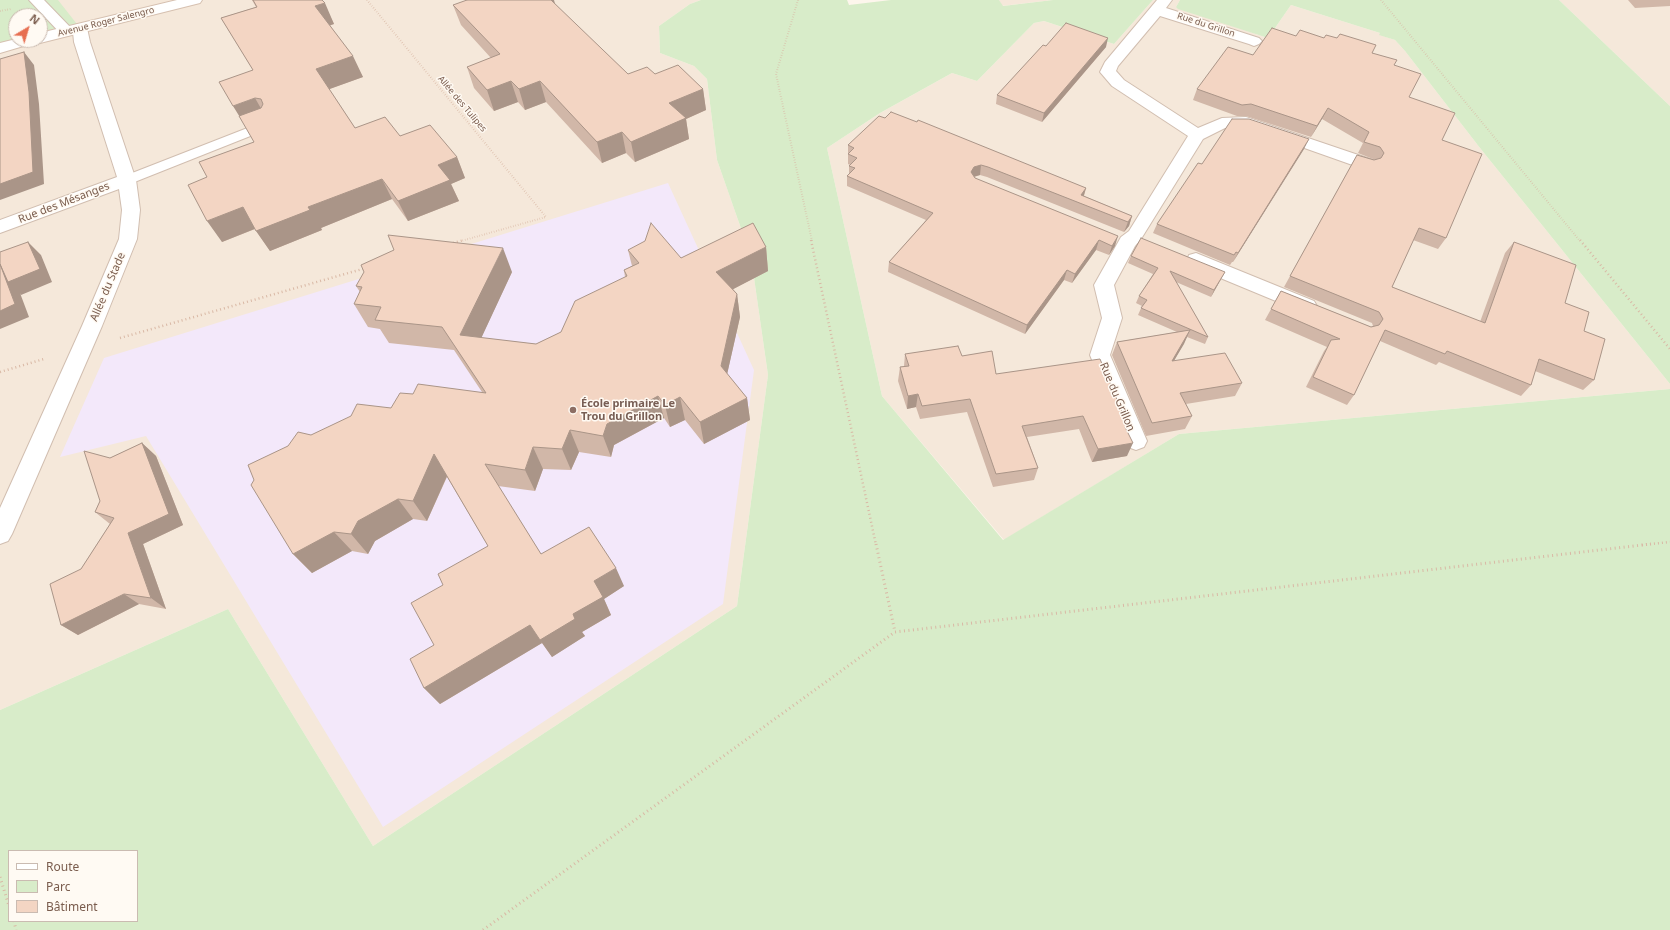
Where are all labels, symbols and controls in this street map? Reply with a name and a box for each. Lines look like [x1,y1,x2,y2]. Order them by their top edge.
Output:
street label: Avenue Roger Salengro [57,5,155,39]
north arrow [8,8,48,48]
text: N [27,10,43,28]
street label: Rue du Grillon [1176,11,1236,39]
street label: Allée des Tulipes [435,74,489,134]
street label: Rue des Mésanges [17,180,111,226]
street label: Allée du Stade [88,251,128,323]
street label: Rue du Grillon [1097,361,1137,433]
place label: École primaire Le Trou du Grillon [581,397,675,423]
marker: École primaire Le Trou du Grillon [568,405,578,415]
legend [8,850,138,922]
text: Route [46,858,79,875]
text: Parc [46,878,70,895]
text: Bâtiment [46,898,98,915]

